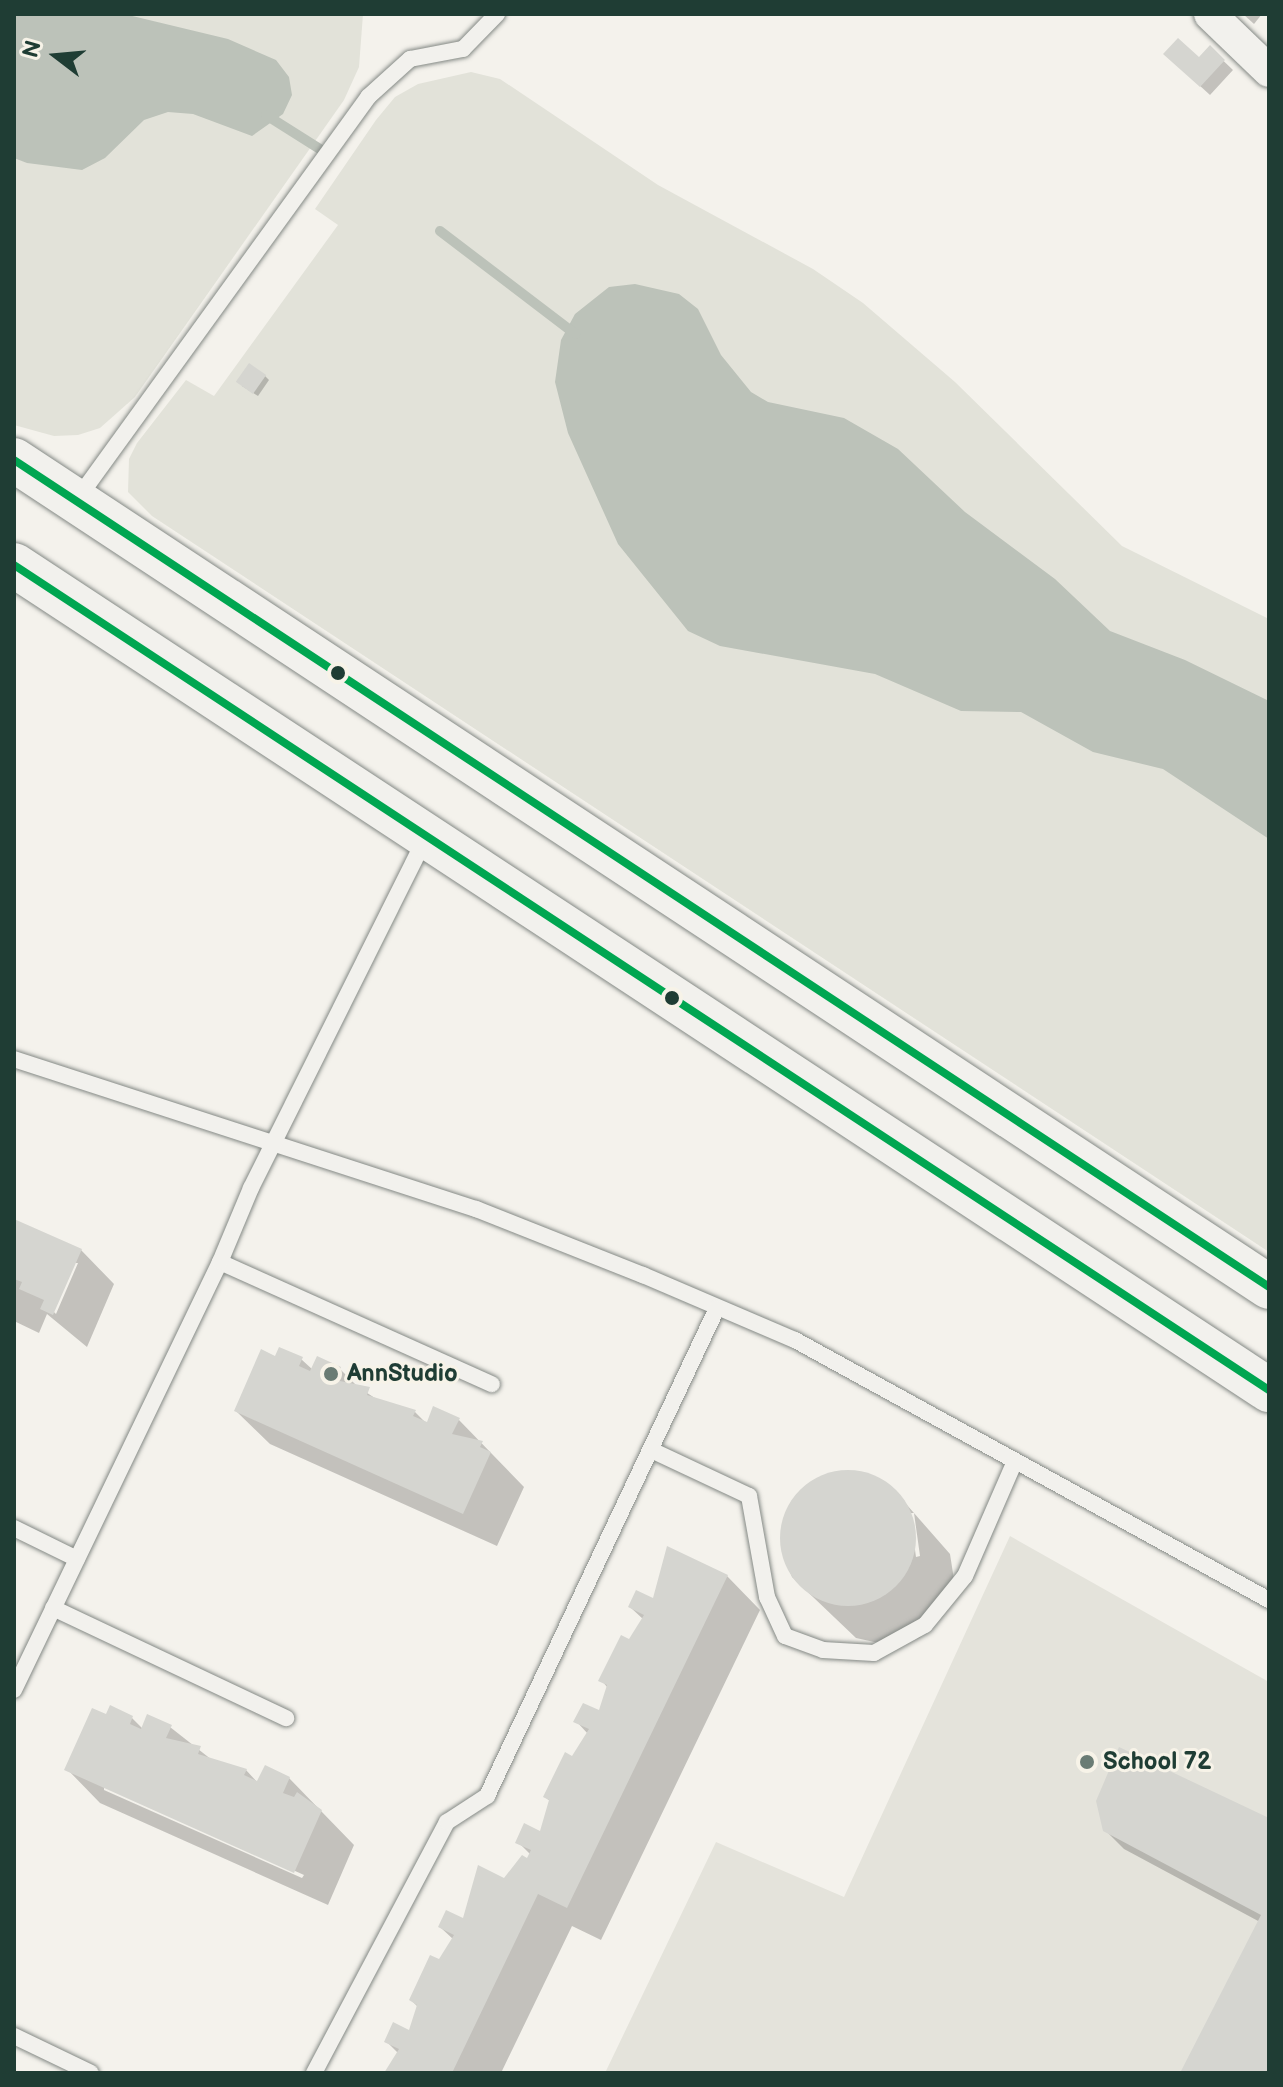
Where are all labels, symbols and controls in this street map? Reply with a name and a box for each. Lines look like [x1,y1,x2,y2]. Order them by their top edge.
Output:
north arrow [16,16,96,96]
text: N [17,38,48,61]
unlabelled marker [330,665,346,681]
unlabelled marker [664,990,680,1006]
place label: AnnStudio [347,1360,458,1388]
marker: AnnStudio [322,1365,340,1383]
place label: School 72 [1103,1748,1211,1776]
marker: School 72 [1078,1753,1096,1771]

